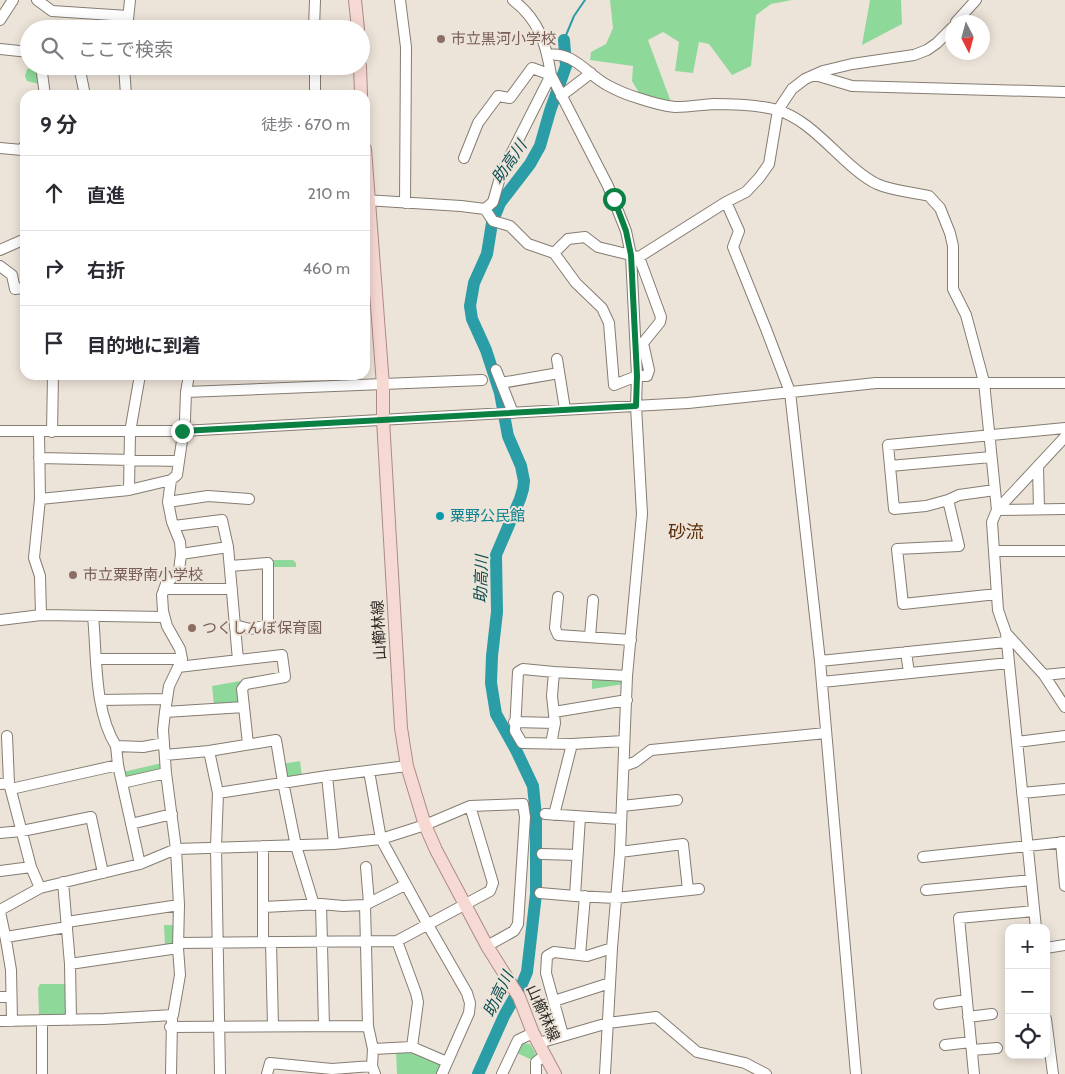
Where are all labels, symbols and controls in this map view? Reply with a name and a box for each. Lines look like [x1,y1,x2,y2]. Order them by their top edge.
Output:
north arrow [945,15,990,60]
search box [20,20,370,75]
place label: 市立黒河小学校 [451,30,556,48]
marker: 市立黒河小学校 [435,33,447,45]
icon: search [38,34,66,62]
text: ここで検索 [78,38,173,61]
text: 9 分 [40,112,78,137]
text: 徒歩 · 670 m [261,115,350,134]
water label: 助高川 [487,135,532,187]
icon: ahead [40,179,68,207]
text: 直進 [87,184,125,207]
text: 210 m [308,184,350,203]
route start [603,188,626,211]
icon: right [40,254,68,282]
text: 右折 [87,259,125,282]
text: 460 m [303,259,350,278]
icon: arrive [40,329,68,357]
text: 目的地に到着 [87,334,201,357]
route end [171,420,194,443]
place label: 粟野公民館 [450,507,525,525]
marker: 粟野公民館 [434,510,446,522]
district label: 砂流 [668,521,704,543]
water label: 助高川 [471,553,491,603]
place label: 市立粟野南小学校 [83,566,203,584]
marker: 市立粟野南小学校 [67,569,79,581]
street label: 山櫛林線 [368,600,390,660]
place label: つくしんぼ保育園 [202,619,322,637]
marker: つくしんぼ保育園 [186,622,198,634]
map controls [1005,924,1050,1059]
button: + [1005,924,1050,969]
water label: 助高川 [479,966,518,1020]
button: − [1005,969,1050,1014]
street label: 山櫛林線 [523,982,563,1044]
button: locate [1005,1014,1050,1059]

